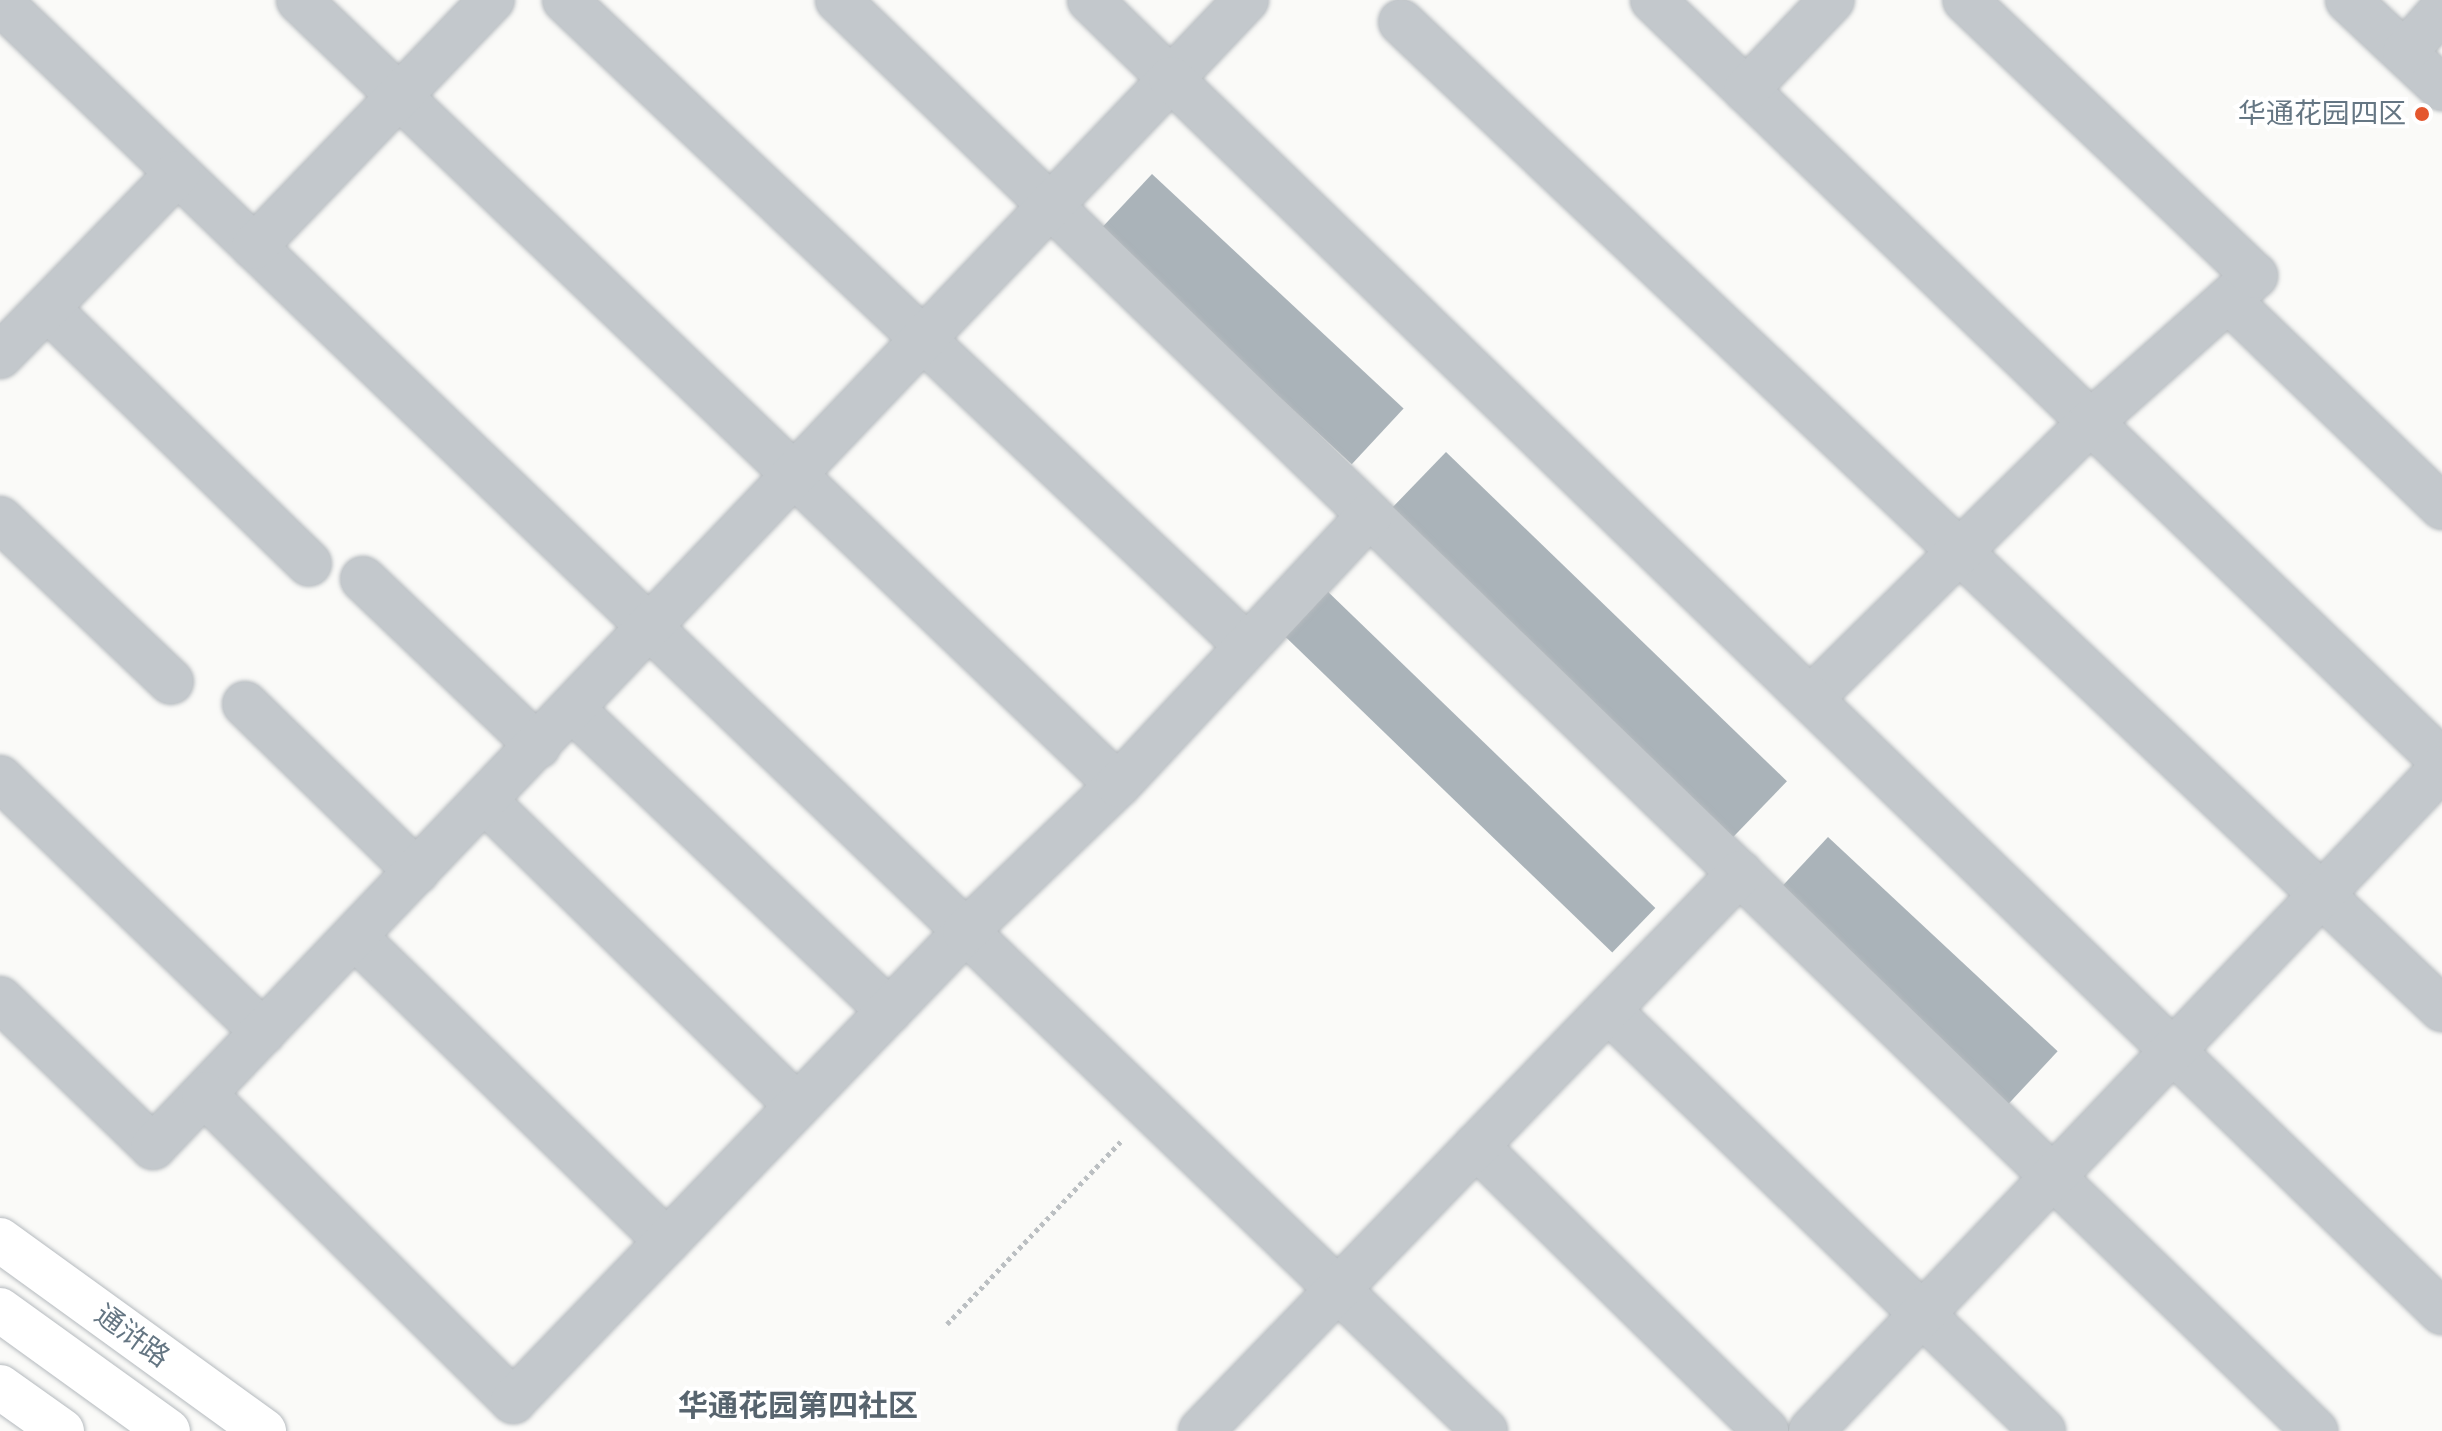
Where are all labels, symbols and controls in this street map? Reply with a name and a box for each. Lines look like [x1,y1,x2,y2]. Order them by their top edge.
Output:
place label: 华通花园四区 [2238,97,2406,131]
marker: 华通花园四区 [2413,105,2431,123]
street label: 通浒路 [88,1298,176,1374]
district label: 华通花园第四社区 [678,1388,918,1424]

